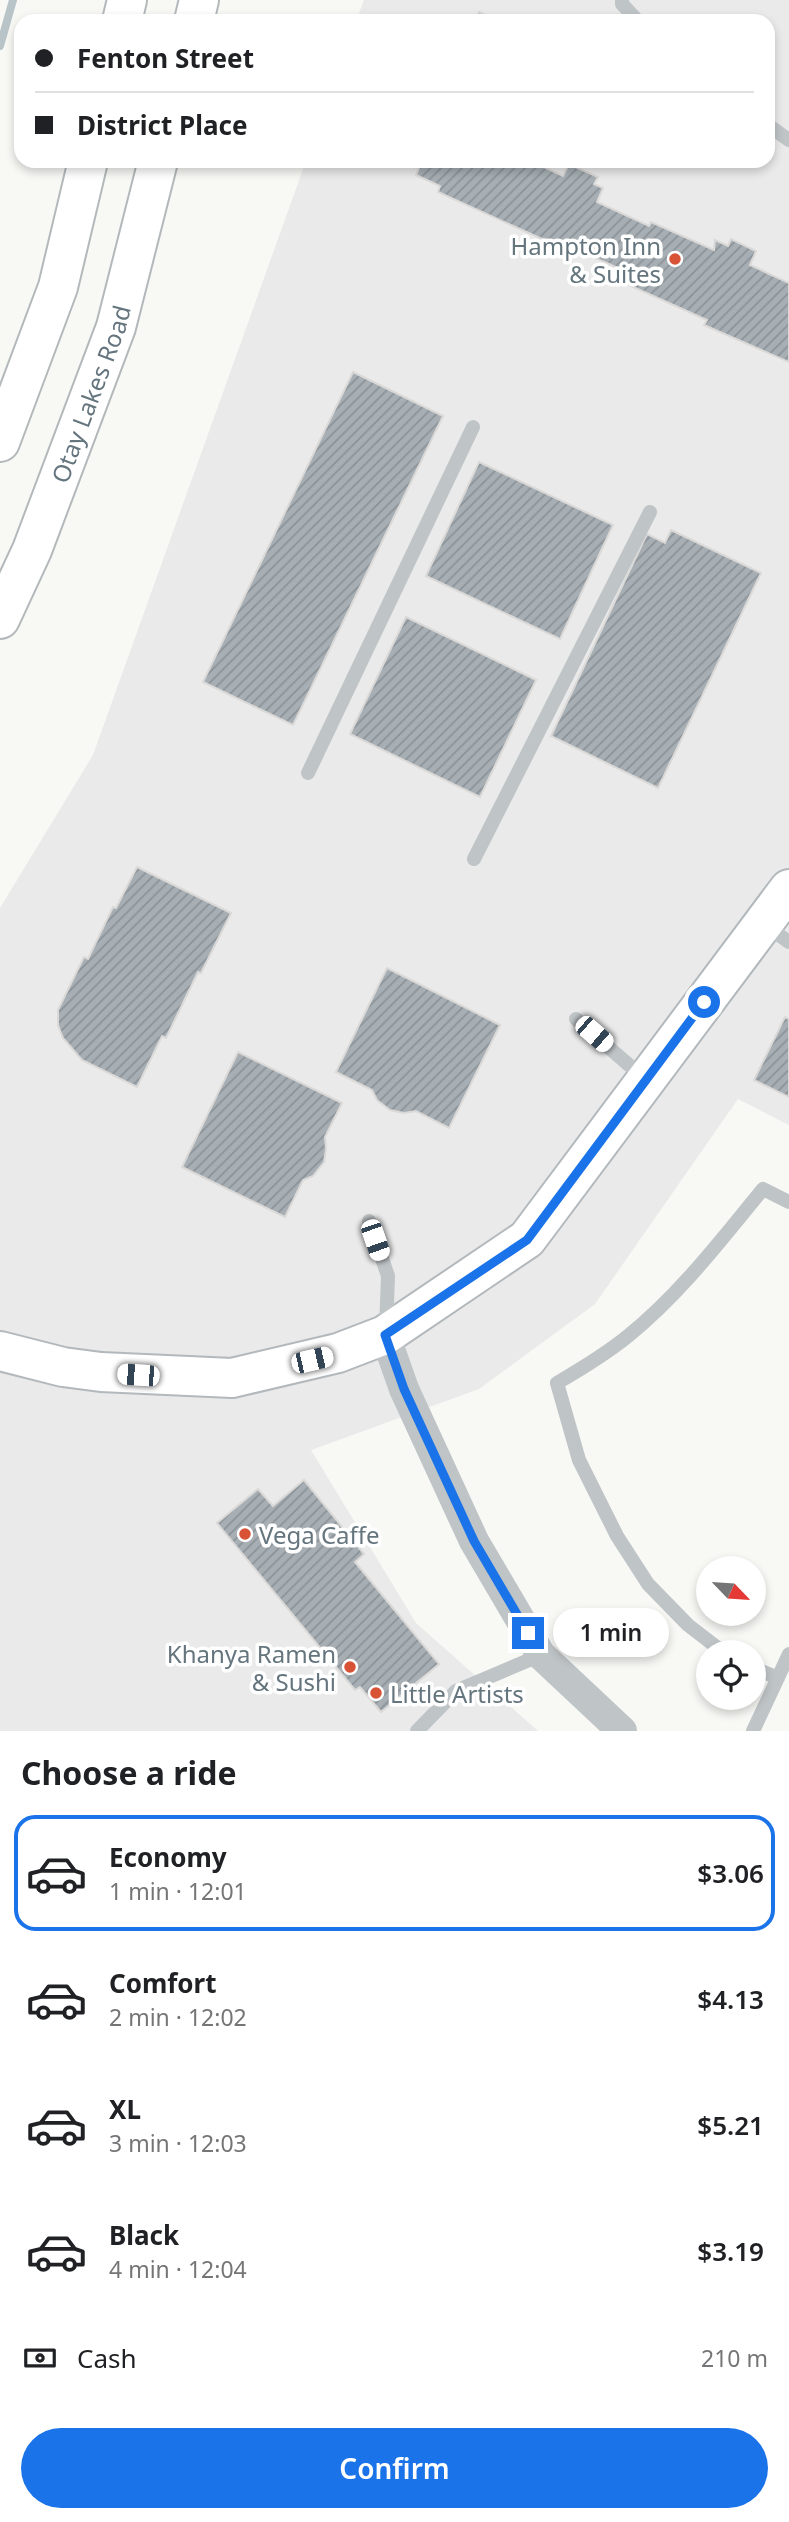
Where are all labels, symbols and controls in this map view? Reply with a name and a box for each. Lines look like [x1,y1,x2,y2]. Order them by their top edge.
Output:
text: Fenton Street [77,40,254,76]
text: District Place [77,107,247,143]
place label: Hampton Inn & Suites [510,229,661,290]
marker: Hampton Inn & Suites [667,251,683,267]
street label: Otay Lakes Road [42,301,137,487]
route start [688,986,720,1018]
car [572,1012,617,1056]
car [359,1217,392,1263]
car [290,1345,335,1375]
car [117,1363,160,1387]
place label: Vega Caffe [259,1518,380,1551]
marker: Vega Caffe [237,1526,253,1542]
north arrow [696,1556,766,1626]
map controls [696,1556,766,1710]
callout: 1 min [552,1608,668,1658]
text: 1 min [580,1616,642,1648]
route end [512,1617,544,1649]
place label: Khanya Ramen & Sushi [167,1637,336,1698]
button: locate [696,1640,766,1710]
marker: Khanya Ramen & Sushi [342,1659,358,1675]
place label: Little Artists [390,1677,524,1710]
marker: Little Artists [368,1685,384,1701]
text: Choose a ride [21,1751,237,1794]
text: Economy [109,1839,227,1875]
icon: car [25,1842,88,1905]
text: $3.06 [697,1855,764,1891]
text: 1 min · 12:01 [109,1875,247,1907]
text: Comfort [109,1965,217,2001]
icon: car [25,1968,88,2031]
text: $4.13 [697,1981,764,2017]
text: 2 min · 12:02 [109,2001,247,2033]
text: XL [109,2091,141,2127]
icon: car [25,2094,88,2157]
text: $5.21 [697,2107,764,2143]
text: 3 min · 12:03 [109,2127,247,2159]
text: Black [109,2217,179,2253]
icon: car [25,2220,88,2283]
text: $3.19 [697,2233,764,2269]
text: 4 min · 12:04 [109,2253,247,2285]
icon: cash [21,2339,59,2377]
text: Cash [77,2340,137,2376]
text: 210 m [701,2342,768,2374]
button: Confirm [21,2428,768,2508]

